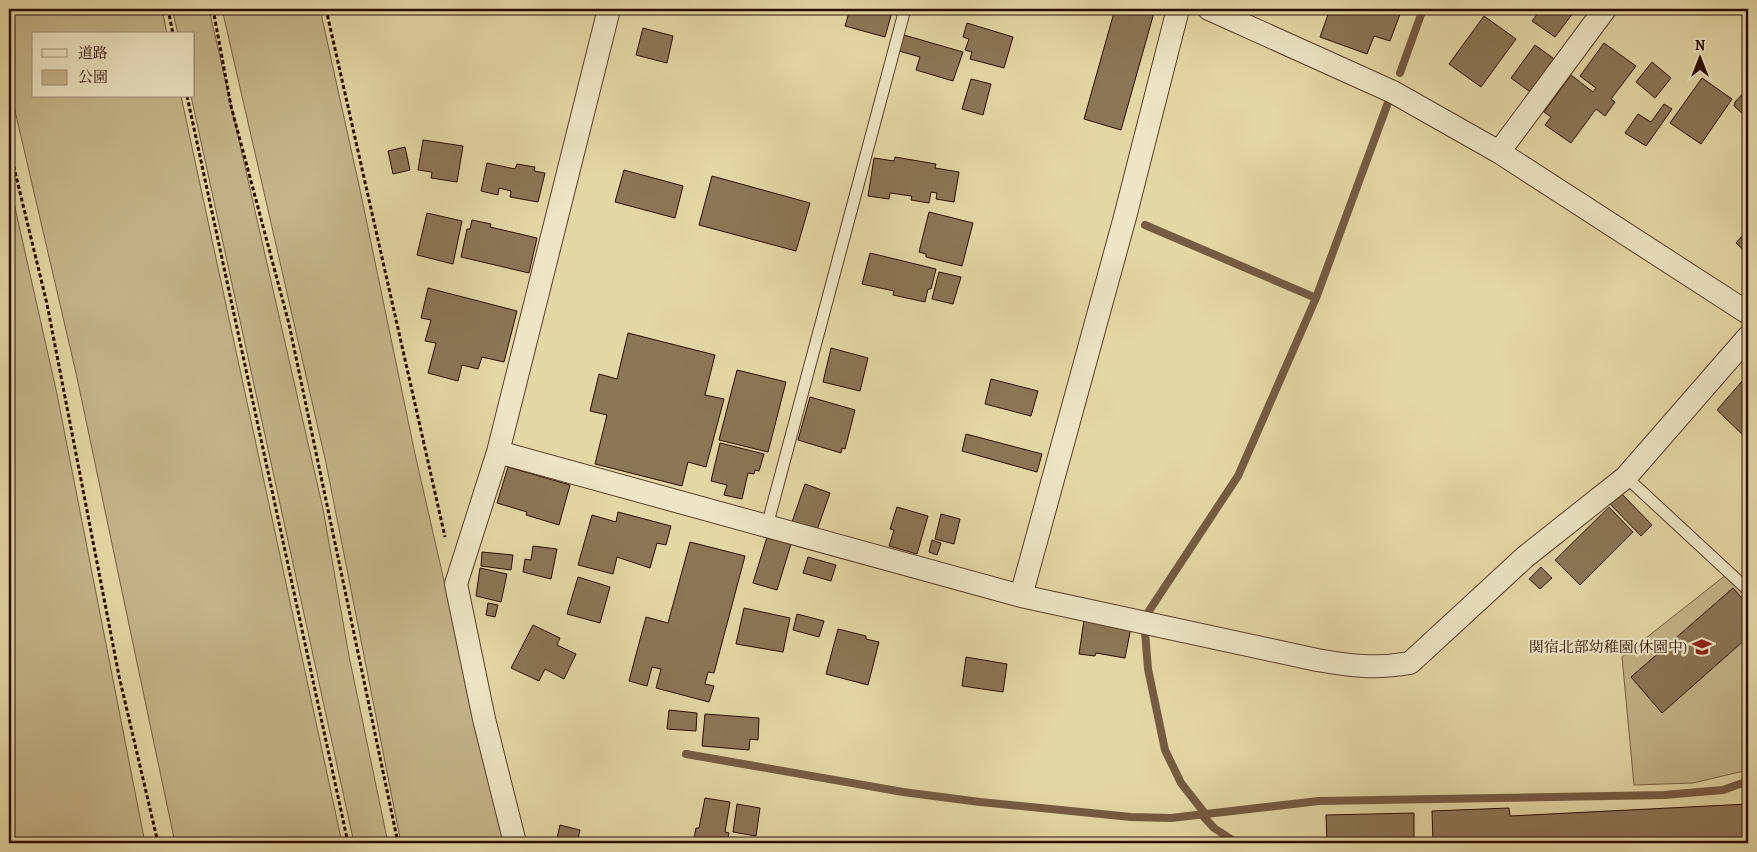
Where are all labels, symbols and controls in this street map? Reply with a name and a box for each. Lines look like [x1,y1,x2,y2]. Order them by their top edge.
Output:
legend [32,32,195,98]
north arrow [1674,32,1724,82]
text: N [1695,36,1705,55]
text: 道路 [78,43,108,63]
text: 公園 [78,67,108,87]
school or university icon: 関宿北部幼稚園(休園中) [1691,636,1713,658]
place label: 関宿北部幼稚園(休園中) [1529,637,1687,657]

